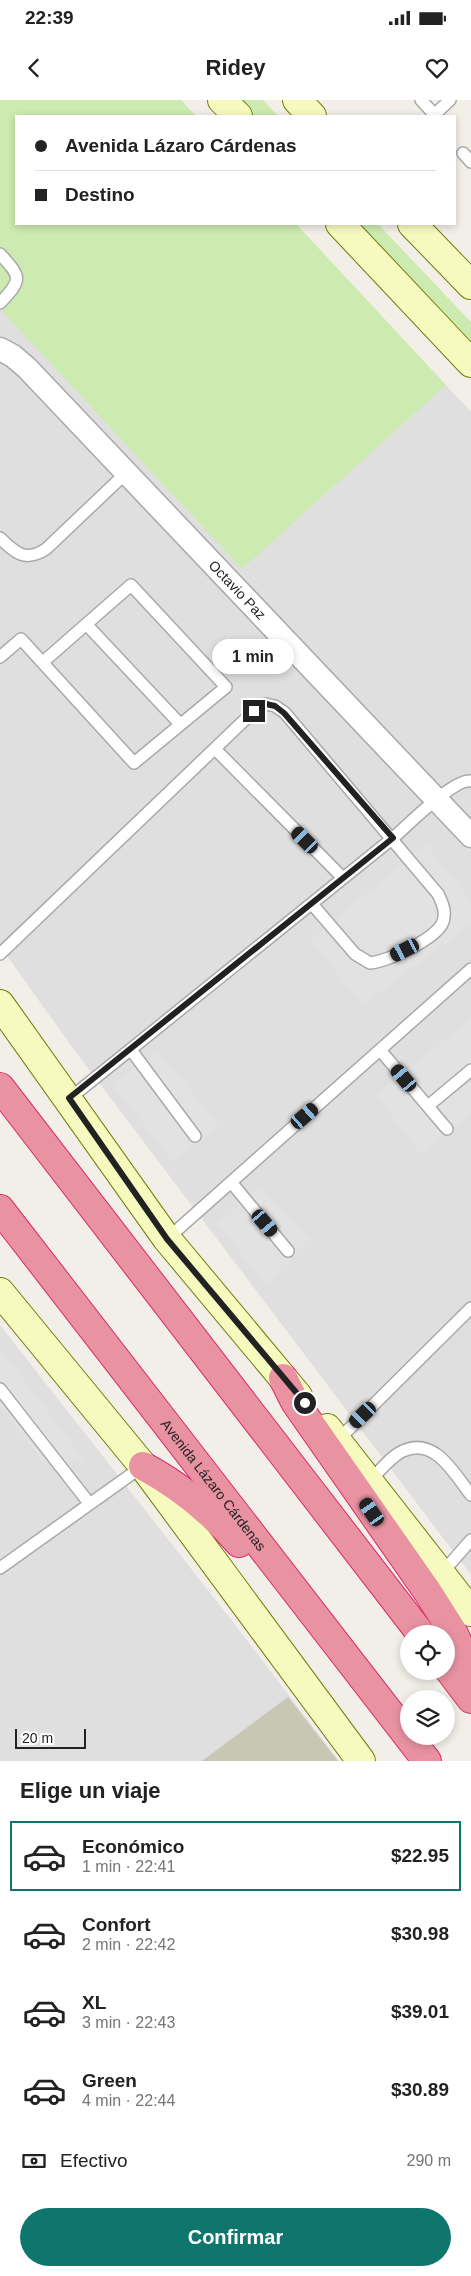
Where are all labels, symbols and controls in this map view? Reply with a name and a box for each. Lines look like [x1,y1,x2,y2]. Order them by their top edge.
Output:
text: 22:39 [25,7,74,28]
icon: back [20,54,48,82]
icon: heart [423,54,451,82]
text: Ridey [206,55,265,80]
text: Avenida Lázaro Cárdenas [65,135,297,156]
text: Destino [65,184,135,205]
street label: Octavio Paz [206,557,269,623]
callout: 1 min [213,638,295,674]
text: 1 min [232,648,274,665]
route end [243,700,265,722]
car [289,824,320,856]
car [388,937,421,963]
car [388,1062,419,1094]
car [288,1100,321,1132]
car [249,1207,280,1239]
route start [294,1392,316,1414]
car [346,1399,379,1431]
street label: Avenida Lázaro Cárdenas [158,1416,269,1554]
car [357,1495,386,1529]
map controls [400,1625,455,1745]
button: locate [400,1625,455,1680]
button: layers [400,1690,455,1745]
scale bar [15,1726,86,1749]
text: 20 m [22,1730,53,1746]
text: Elige un viaje [20,1778,161,1803]
icon: car [22,1834,67,1879]
text: Económico [82,1836,184,1857]
text: $22.95 [391,1845,449,1866]
text: 1 min · 22:41 [82,1858,175,1875]
icon: car [22,1912,67,1957]
text: Confort [82,1914,151,1935]
text: $30.98 [391,1923,449,1944]
text: 2 min · 22:42 [82,1936,175,1953]
icon: car [22,1990,67,2035]
text: XL [82,1992,106,2013]
text: $39.01 [391,2001,449,2022]
text: 3 min · 22:43 [82,2014,175,2031]
icon: car [22,2068,67,2113]
text: Green [82,2070,137,2091]
text: $30.89 [391,2079,449,2100]
text: 4 min · 22:44 [82,2092,175,2109]
icon: cash [20,2147,48,2175]
text: Efectivo [60,2150,128,2171]
text: 290 m [407,2152,451,2169]
button: Confirmar [20,2208,451,2266]

